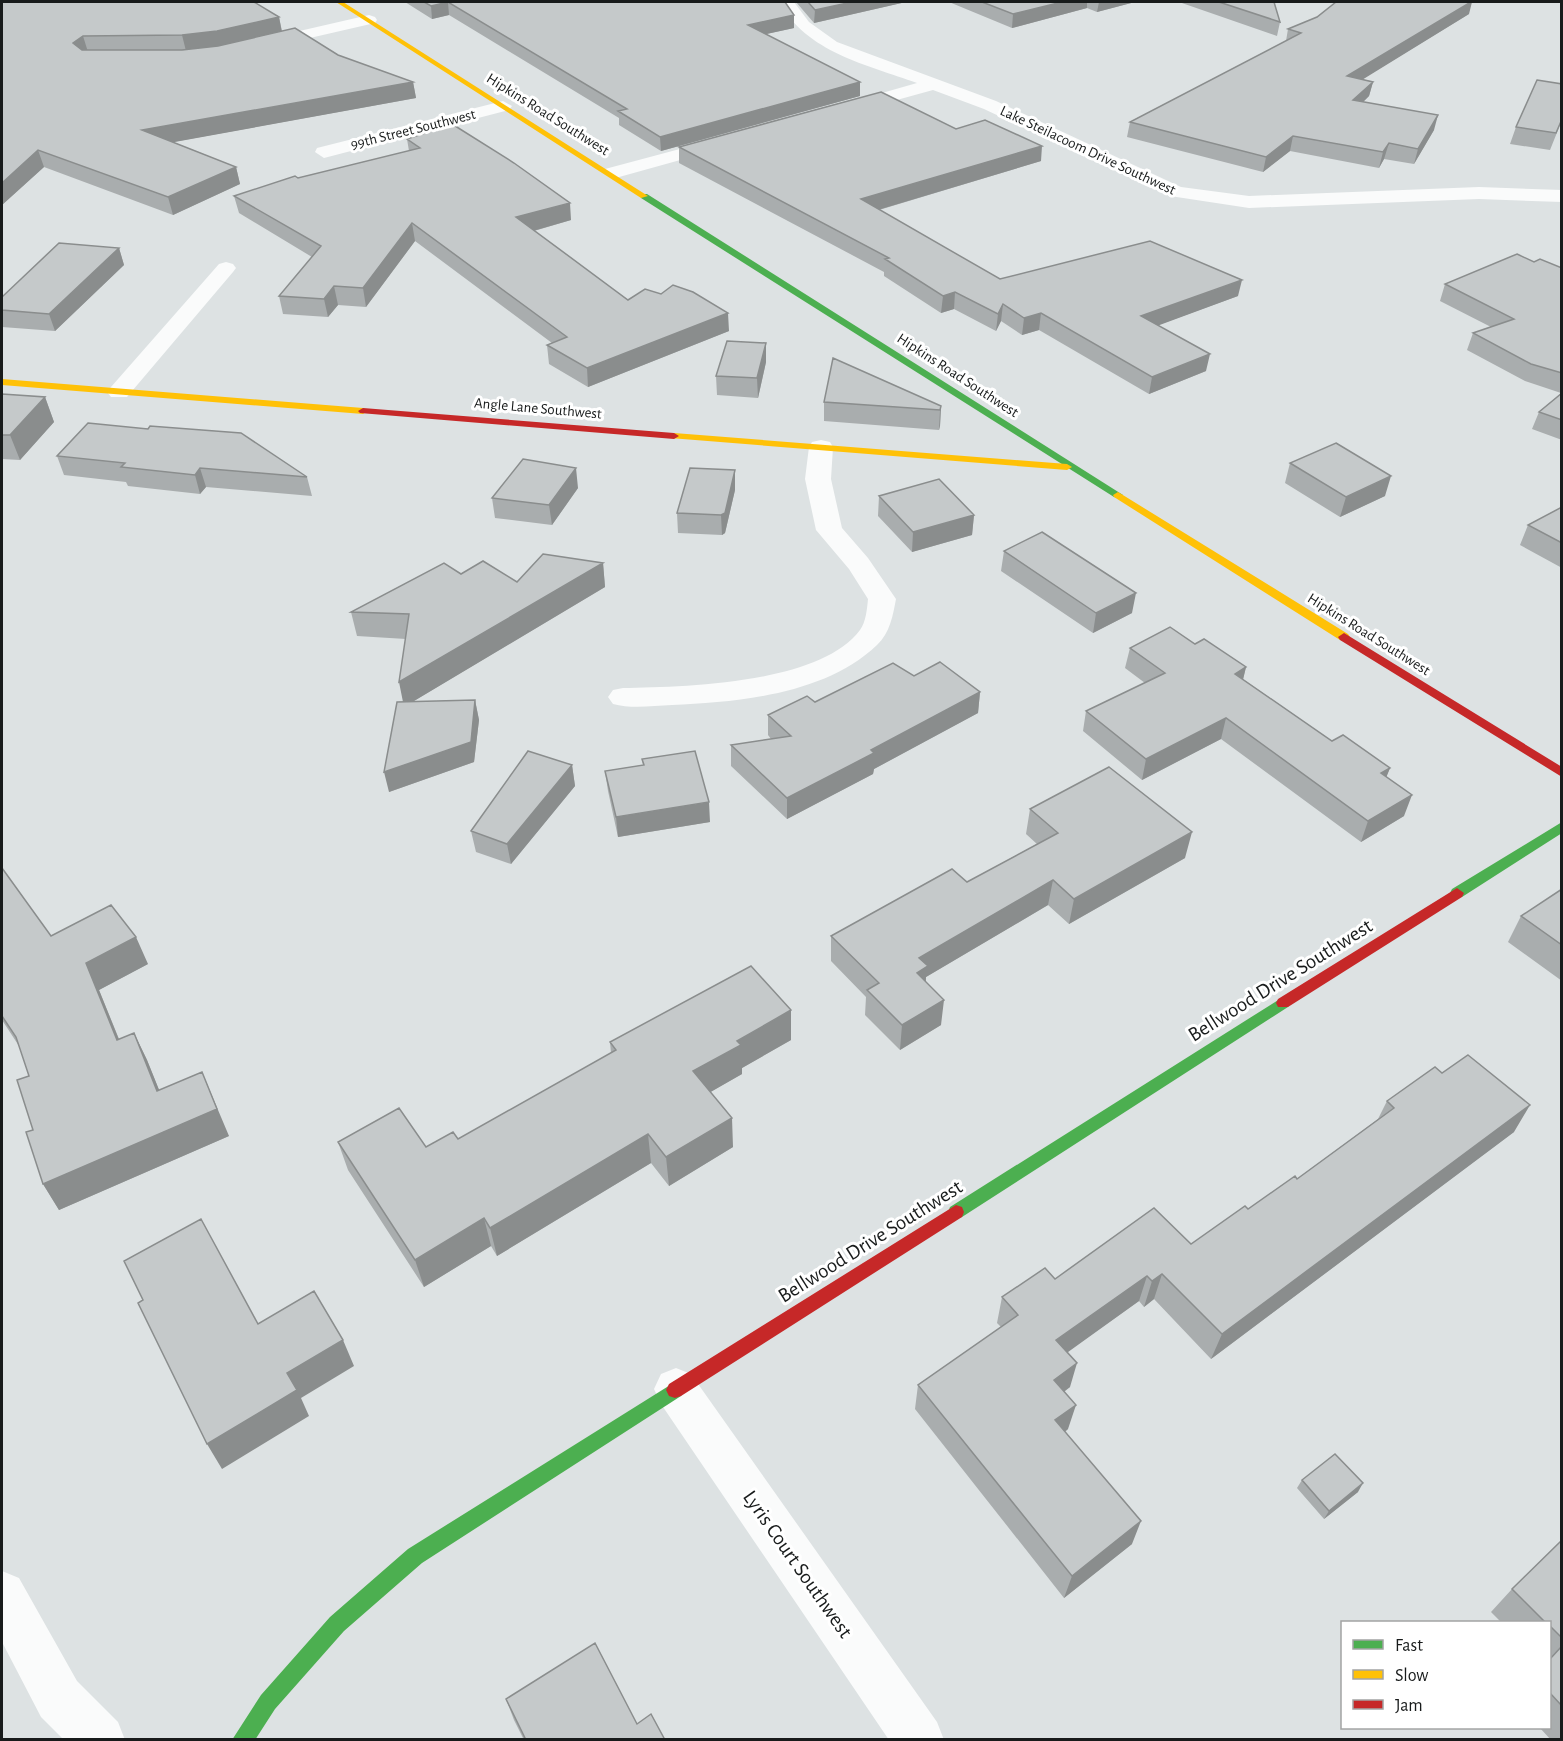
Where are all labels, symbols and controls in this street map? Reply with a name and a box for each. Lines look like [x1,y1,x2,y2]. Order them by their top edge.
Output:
street label: Hipkins Road Southwest [484,71,612,158]
street label: Lake Steilacoom Drive Southwest [998,103,1178,198]
street label: 99th Street Southwest [349,107,477,152]
street label: Hipkins Road Southwest [894,331,1021,420]
street label: Angle Lane Southwest [474,395,603,422]
street label: Hipkins Road Southwest [1305,591,1433,678]
street label: Bellwood Drive Southwest [1184,915,1376,1046]
street label: Bellwood Drive Southwest [774,1176,966,1307]
street label: Lyris Court Southwest [739,1487,856,1642]
legend [1341,1621,1551,1729]
text: Fast [1395,1637,1423,1655]
text: Slow [1395,1667,1428,1685]
text: Jam [1395,1697,1423,1715]

